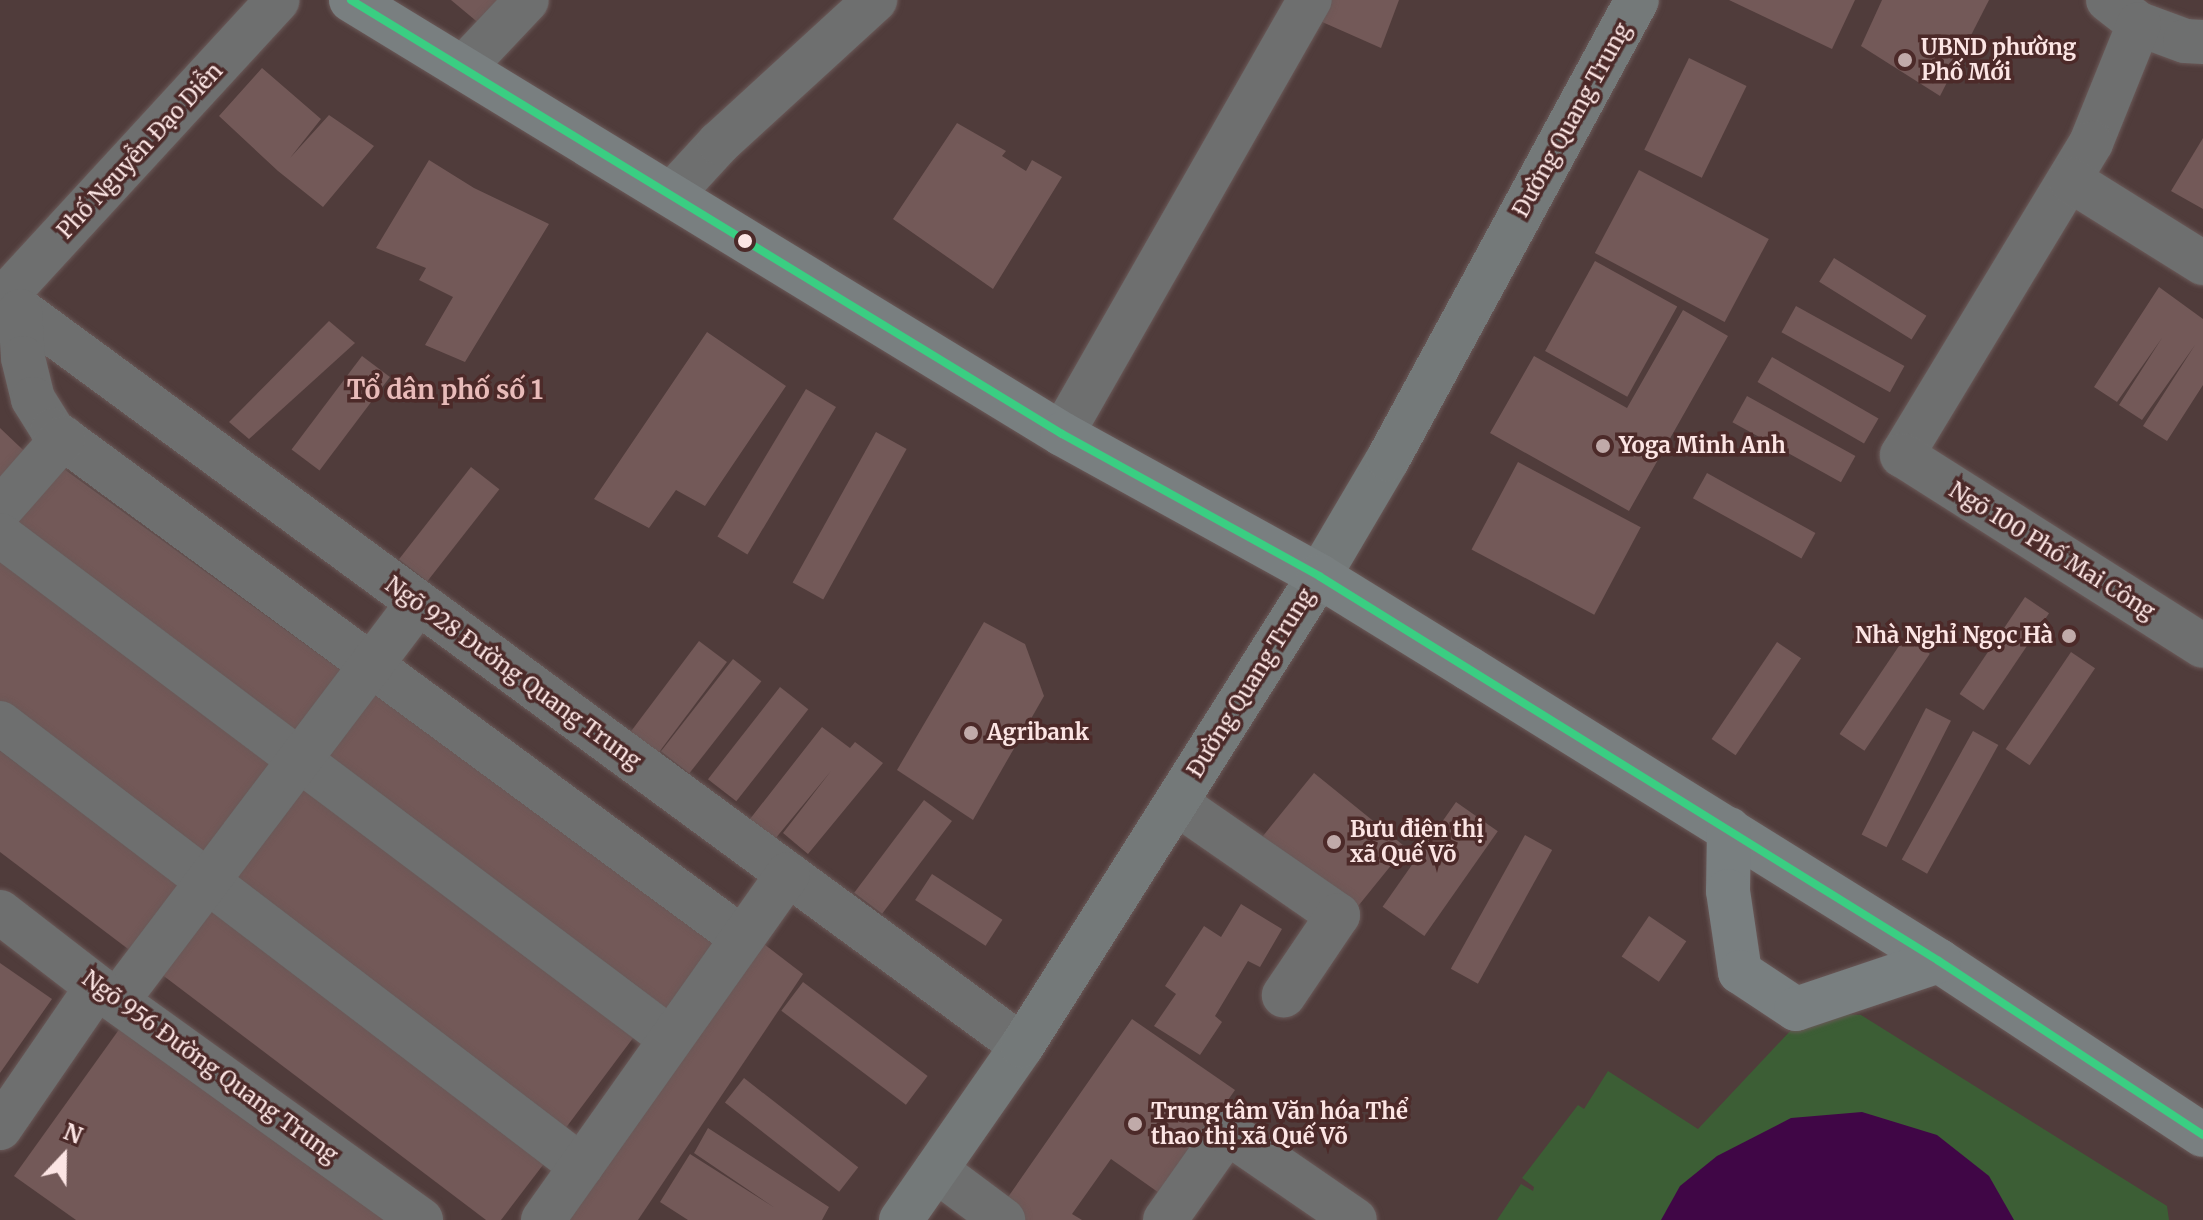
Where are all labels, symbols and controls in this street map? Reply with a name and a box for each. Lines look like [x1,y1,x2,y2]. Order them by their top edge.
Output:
street label: Đường Quang Trung [1508,18,1636,222]
place label: UBND phường Phố Mới [1921,34,2076,86]
marker: UBND phường Phố Mới [1896,51,1914,69]
street label: Phố Nguyễn Đạo Diễn [52,58,228,244]
unlabelled marker [737,233,753,249]
district label: Tổ dân phố số 1 [347,374,543,406]
place label: Yoga Minh Anh [1619,433,1786,459]
marker: Yoga Minh Anh [1594,437,1612,455]
street label: Ngõ 100 Phố Mai Công [1944,477,2160,625]
street label: Ngõ 928 Đường Quang Trung [380,571,646,775]
street label: Đường Quang Trung [1182,584,1320,782]
place label: Nhà Nghỉ Ngọc Hà [1855,623,2053,649]
marker: Nhà Nghỉ Ngọc Hà [2060,627,2078,645]
place label: Agribank [987,720,1089,746]
marker: Agribank [962,724,980,742]
place label: Bưu điện thị xã Quế Võ [1350,816,1484,868]
marker: Bưu điện thị xã Quế Võ [1325,833,1343,851]
street label: Ngõ 956 Đường Quang Trung [77,965,343,1169]
place label: Trung tâm Văn hóa Thể thao thị xã Quế Võ [1151,1098,1408,1150]
marker: Trung tâm Văn hóa Thể thao thị xã Quế Võ [1126,1115,1144,1133]
north arrow [24,1116,104,1196]
text: N [60,1118,86,1150]

